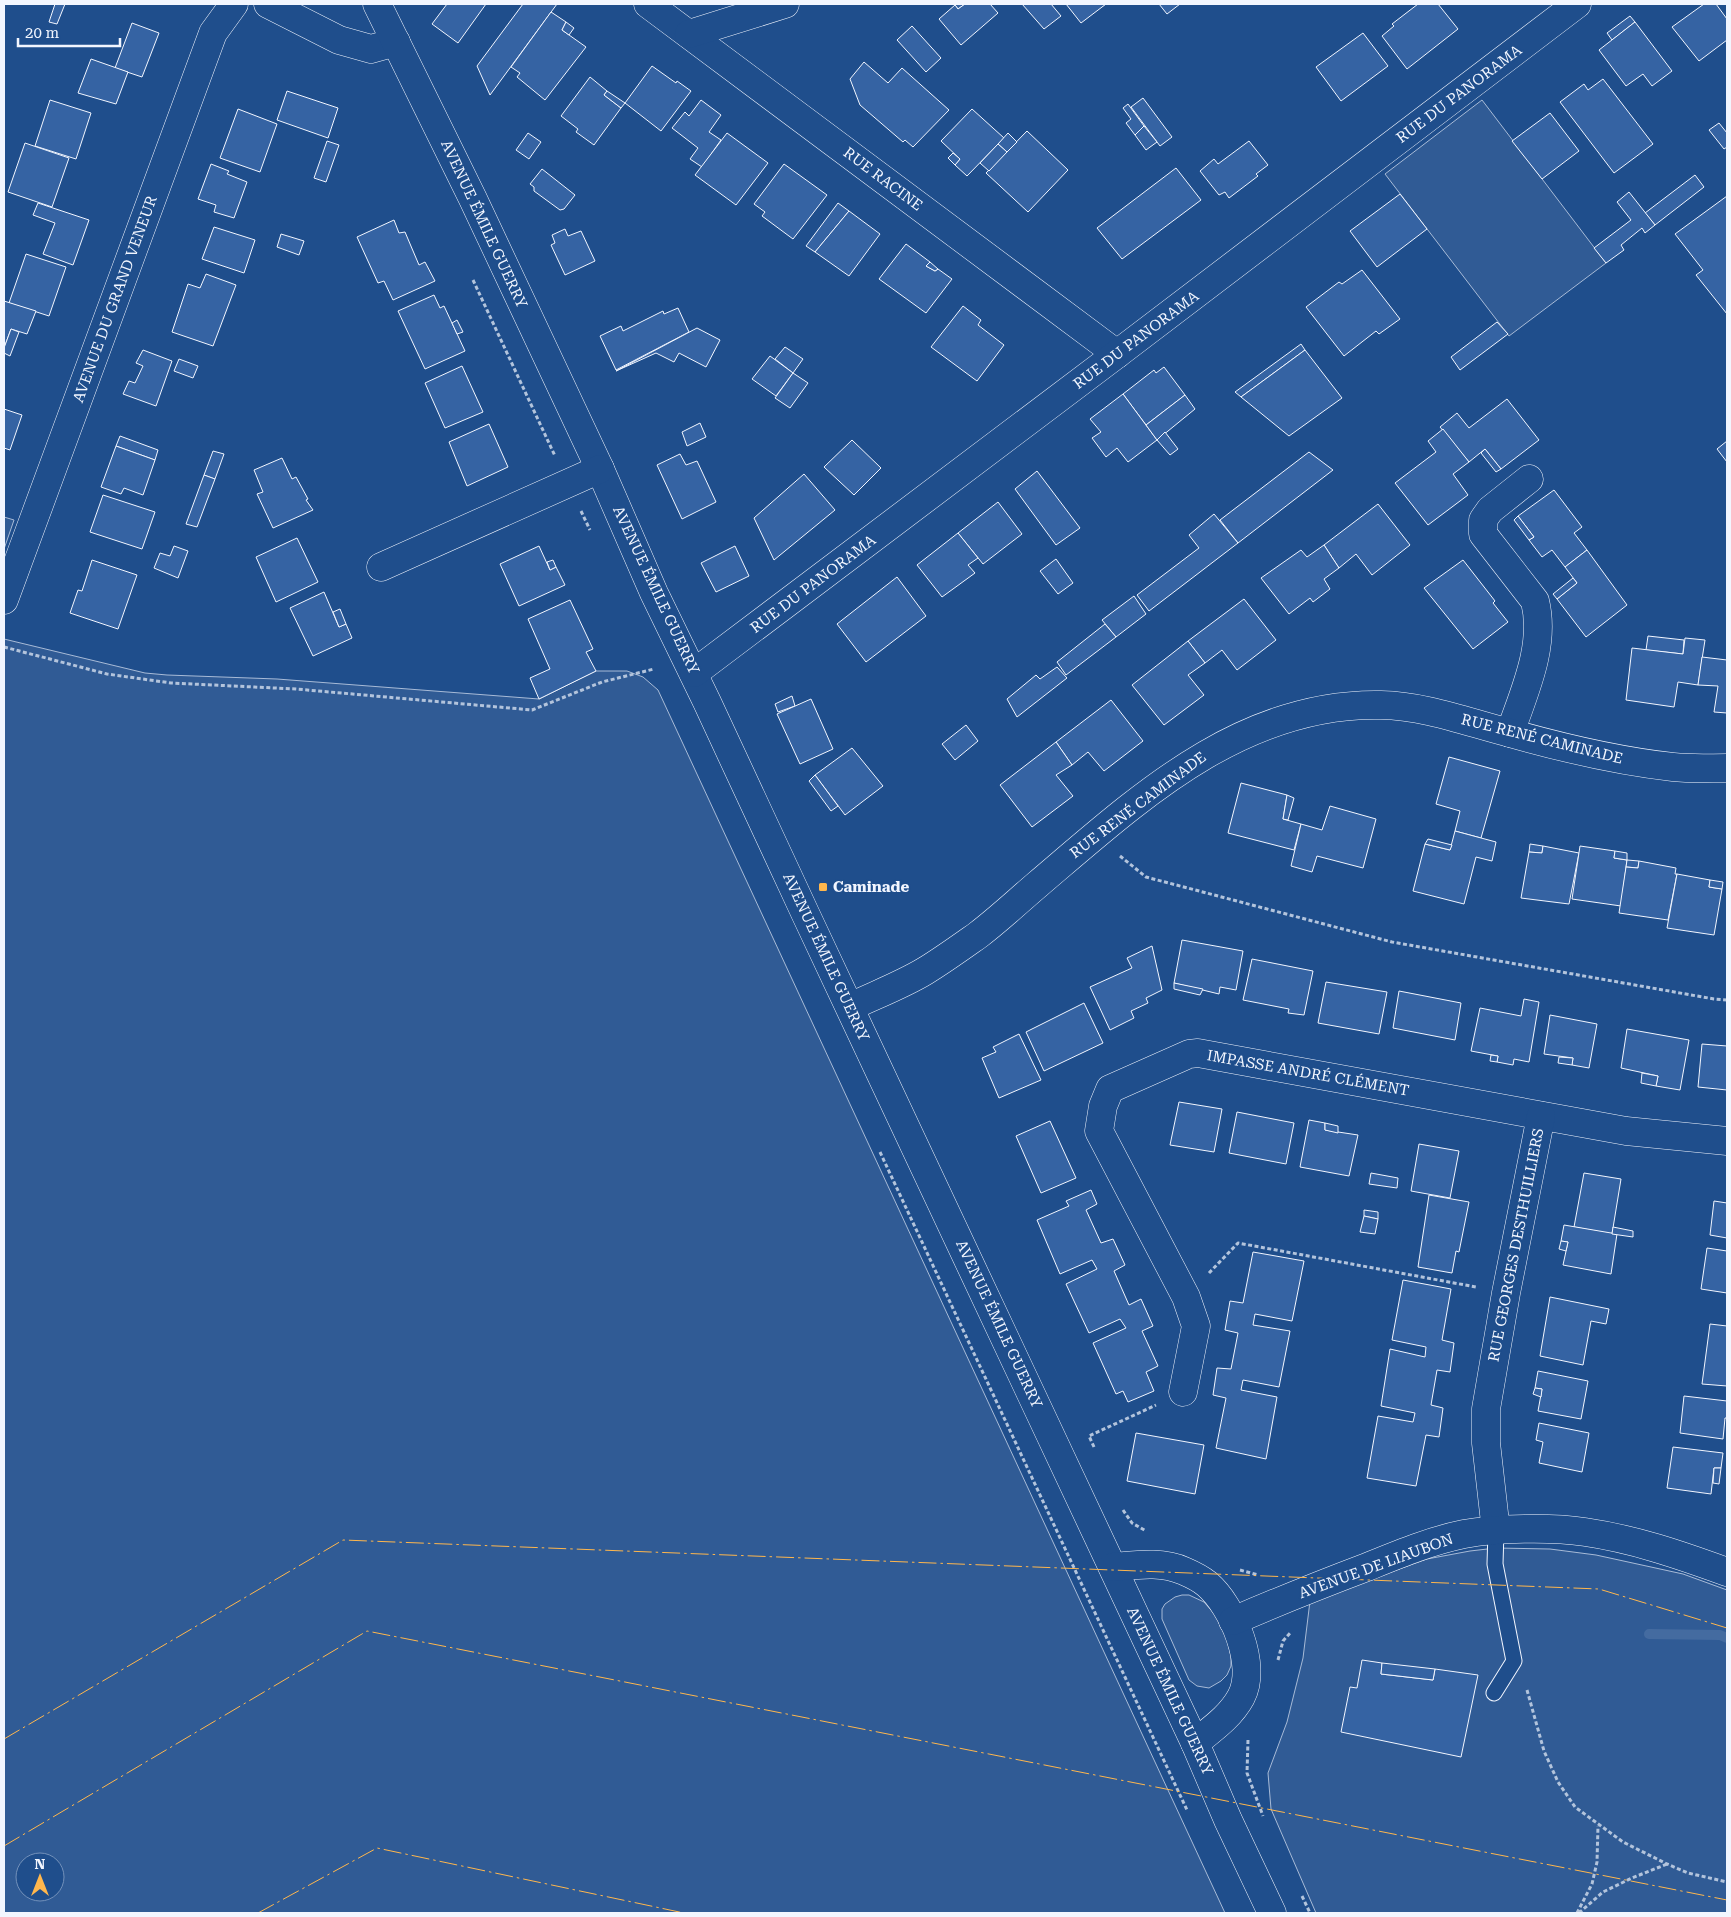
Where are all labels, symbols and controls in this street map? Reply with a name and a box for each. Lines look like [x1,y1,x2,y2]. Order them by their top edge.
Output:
scale bar [18,15,120,47]
text: 20 m [25,24,60,42]
street label: RUE DU PANORAMA [1393,41,1526,147]
street label: AVENUE ÉMILE GUERRY [437,137,531,312]
street label: RUE RACINE [840,143,926,215]
street label: AVENUE DU GRAND VENEUR [69,193,161,405]
street label: RUE DU PANORAMA [1070,287,1203,393]
street label: AVENUE ÉMILE GUERRY [609,503,703,678]
street label: RUE DU PANORAMA [747,531,880,637]
street label: RUE RENÉ CAMINADE [1459,710,1625,768]
street label: RUE RENÉ CAMINADE [1066,748,1210,862]
street label: AVENUE ÉMILE GUERRY [779,870,873,1045]
place label: Caminade [833,878,910,896]
marker: Caminade [817,881,829,893]
street label: IMPASSE ANDRÉ CLÉMENT [1205,1046,1411,1100]
street label: RUE GEORGES DESTHUILLIERS [1484,1127,1548,1363]
street label: AVENUE ÉMILE GUERRY [952,1237,1046,1412]
street label: AVENUE DE LIAUBON [1296,1530,1456,1602]
street label: AVENUE ÉMILE GUERRY [1123,1604,1217,1779]
north arrow [15,1852,65,1902]
text: N [35,1856,46,1872]

